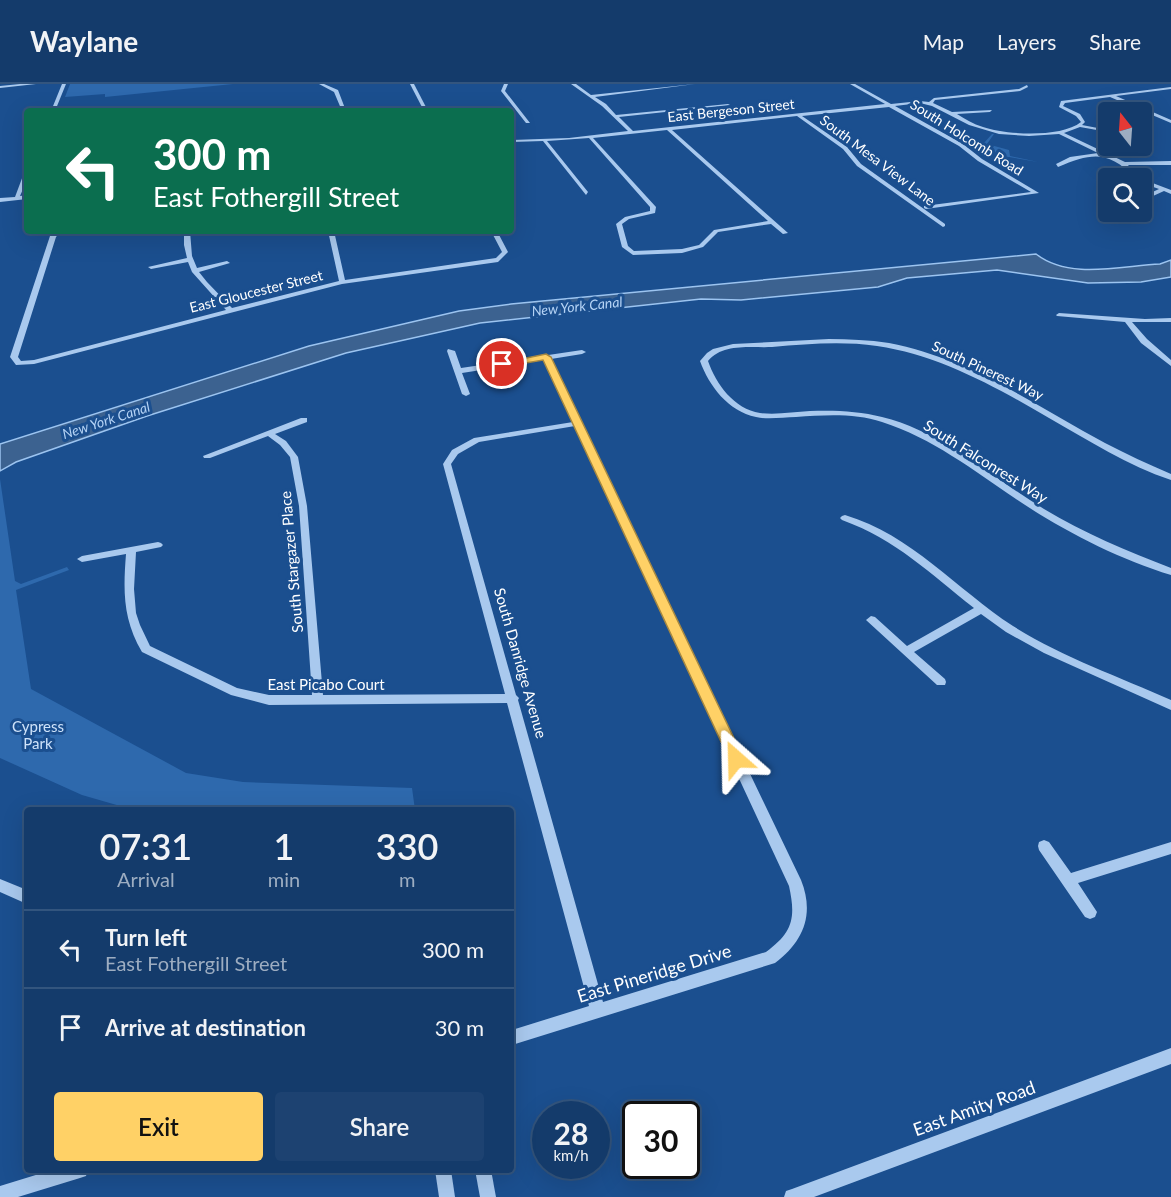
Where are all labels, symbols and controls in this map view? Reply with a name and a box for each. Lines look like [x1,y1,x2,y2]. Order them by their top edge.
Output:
text: Waylane [30,24,138,58]
text: Map [923,29,964,54]
text: Layers [997,29,1056,54]
text: Share [1089,29,1141,54]
street label: East Bergeson Street [667,95,795,125]
street label: South Holcomb Road [907,95,1027,179]
north arrow [1098,102,1152,156]
map controls [1098,102,1152,222]
street label: South Mesa View Lane [817,111,939,209]
text: 300 m [153,129,271,179]
icon: left [54,132,132,210]
button: search [1098,168,1152,222]
text: East Fothergill Street [153,180,399,213]
street label: East Gloucester Street [188,266,324,316]
water label: New York Canal [531,293,623,319]
street label: South Pinerest Way [930,337,1047,404]
pin [476,338,527,389]
icon: arrive [485,347,518,380]
water label: New York Canal [60,398,152,442]
street label: South Falconrest Way [921,415,1052,507]
street label: South Stargazer Place [276,490,306,634]
street label: South Danridge Avenue [491,586,551,740]
street label: East Picabo Court [267,675,385,693]
park label: Cypress Park [12,717,64,752]
position arrow [704,727,768,791]
text: 07:31 [100,824,192,868]
text: 1 [274,824,294,868]
text: 330 [376,824,438,868]
text: Arrival [117,867,175,891]
text: min [268,867,300,891]
text: m [399,867,415,891]
text: Turn left [105,924,187,951]
icon: left [54,933,87,966]
text: 300 m [422,936,484,963]
street label: East Pineridge Drive [574,939,734,1007]
text: East Fothergill Street [105,951,287,975]
icon: arrive [54,1011,87,1044]
text: Arrive at destination [105,1014,306,1041]
text: 30 m [435,1014,484,1041]
street label: East Amity Road [910,1076,1038,1140]
button: Exit [54,1092,263,1161]
button: Share [275,1092,484,1161]
speed limit sign: 30 [622,1101,700,1179]
text: 28 [554,1115,588,1151]
text: km/h [553,1146,589,1164]

